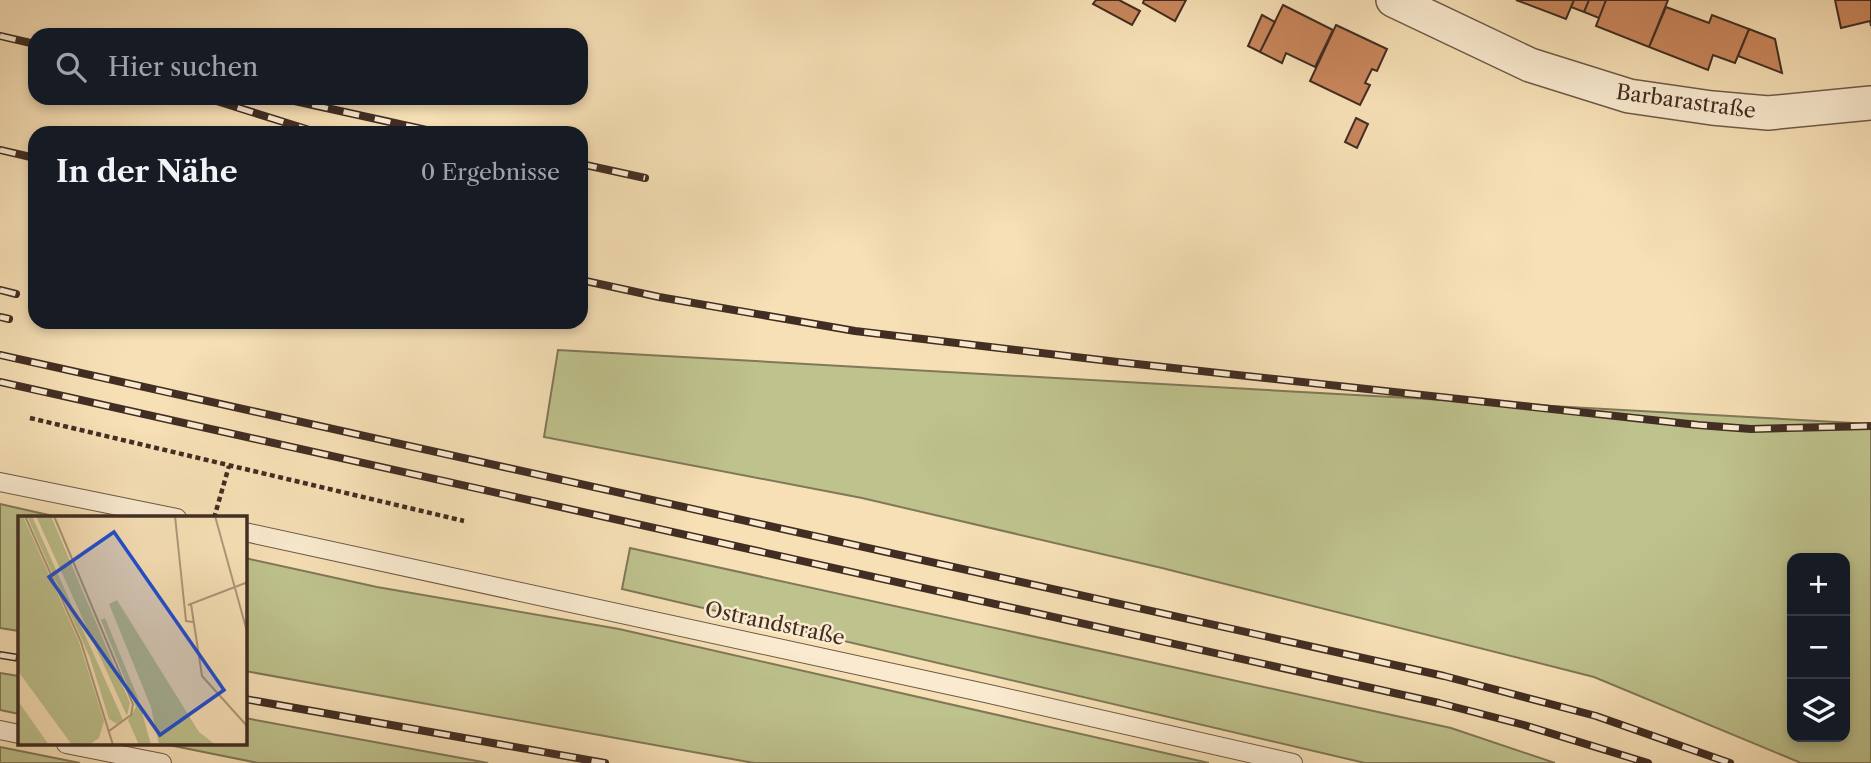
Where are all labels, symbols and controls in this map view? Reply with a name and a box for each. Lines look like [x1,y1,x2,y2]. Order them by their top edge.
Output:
search box [28,28,588,105]
icon: search [52,48,90,86]
text: Hier suchen [108,51,258,83]
street label: Barbarastraße [1615,79,1757,123]
text: In der Nähe [56,153,238,190]
text: 0 Ergebnisse [421,158,560,186]
inset map [18,516,247,746]
map controls [1787,553,1850,742]
button: + [1787,553,1850,616]
street label: Ostrandstraße [703,596,847,650]
button: − [1787,616,1850,679]
button: layers [1787,679,1850,742]

